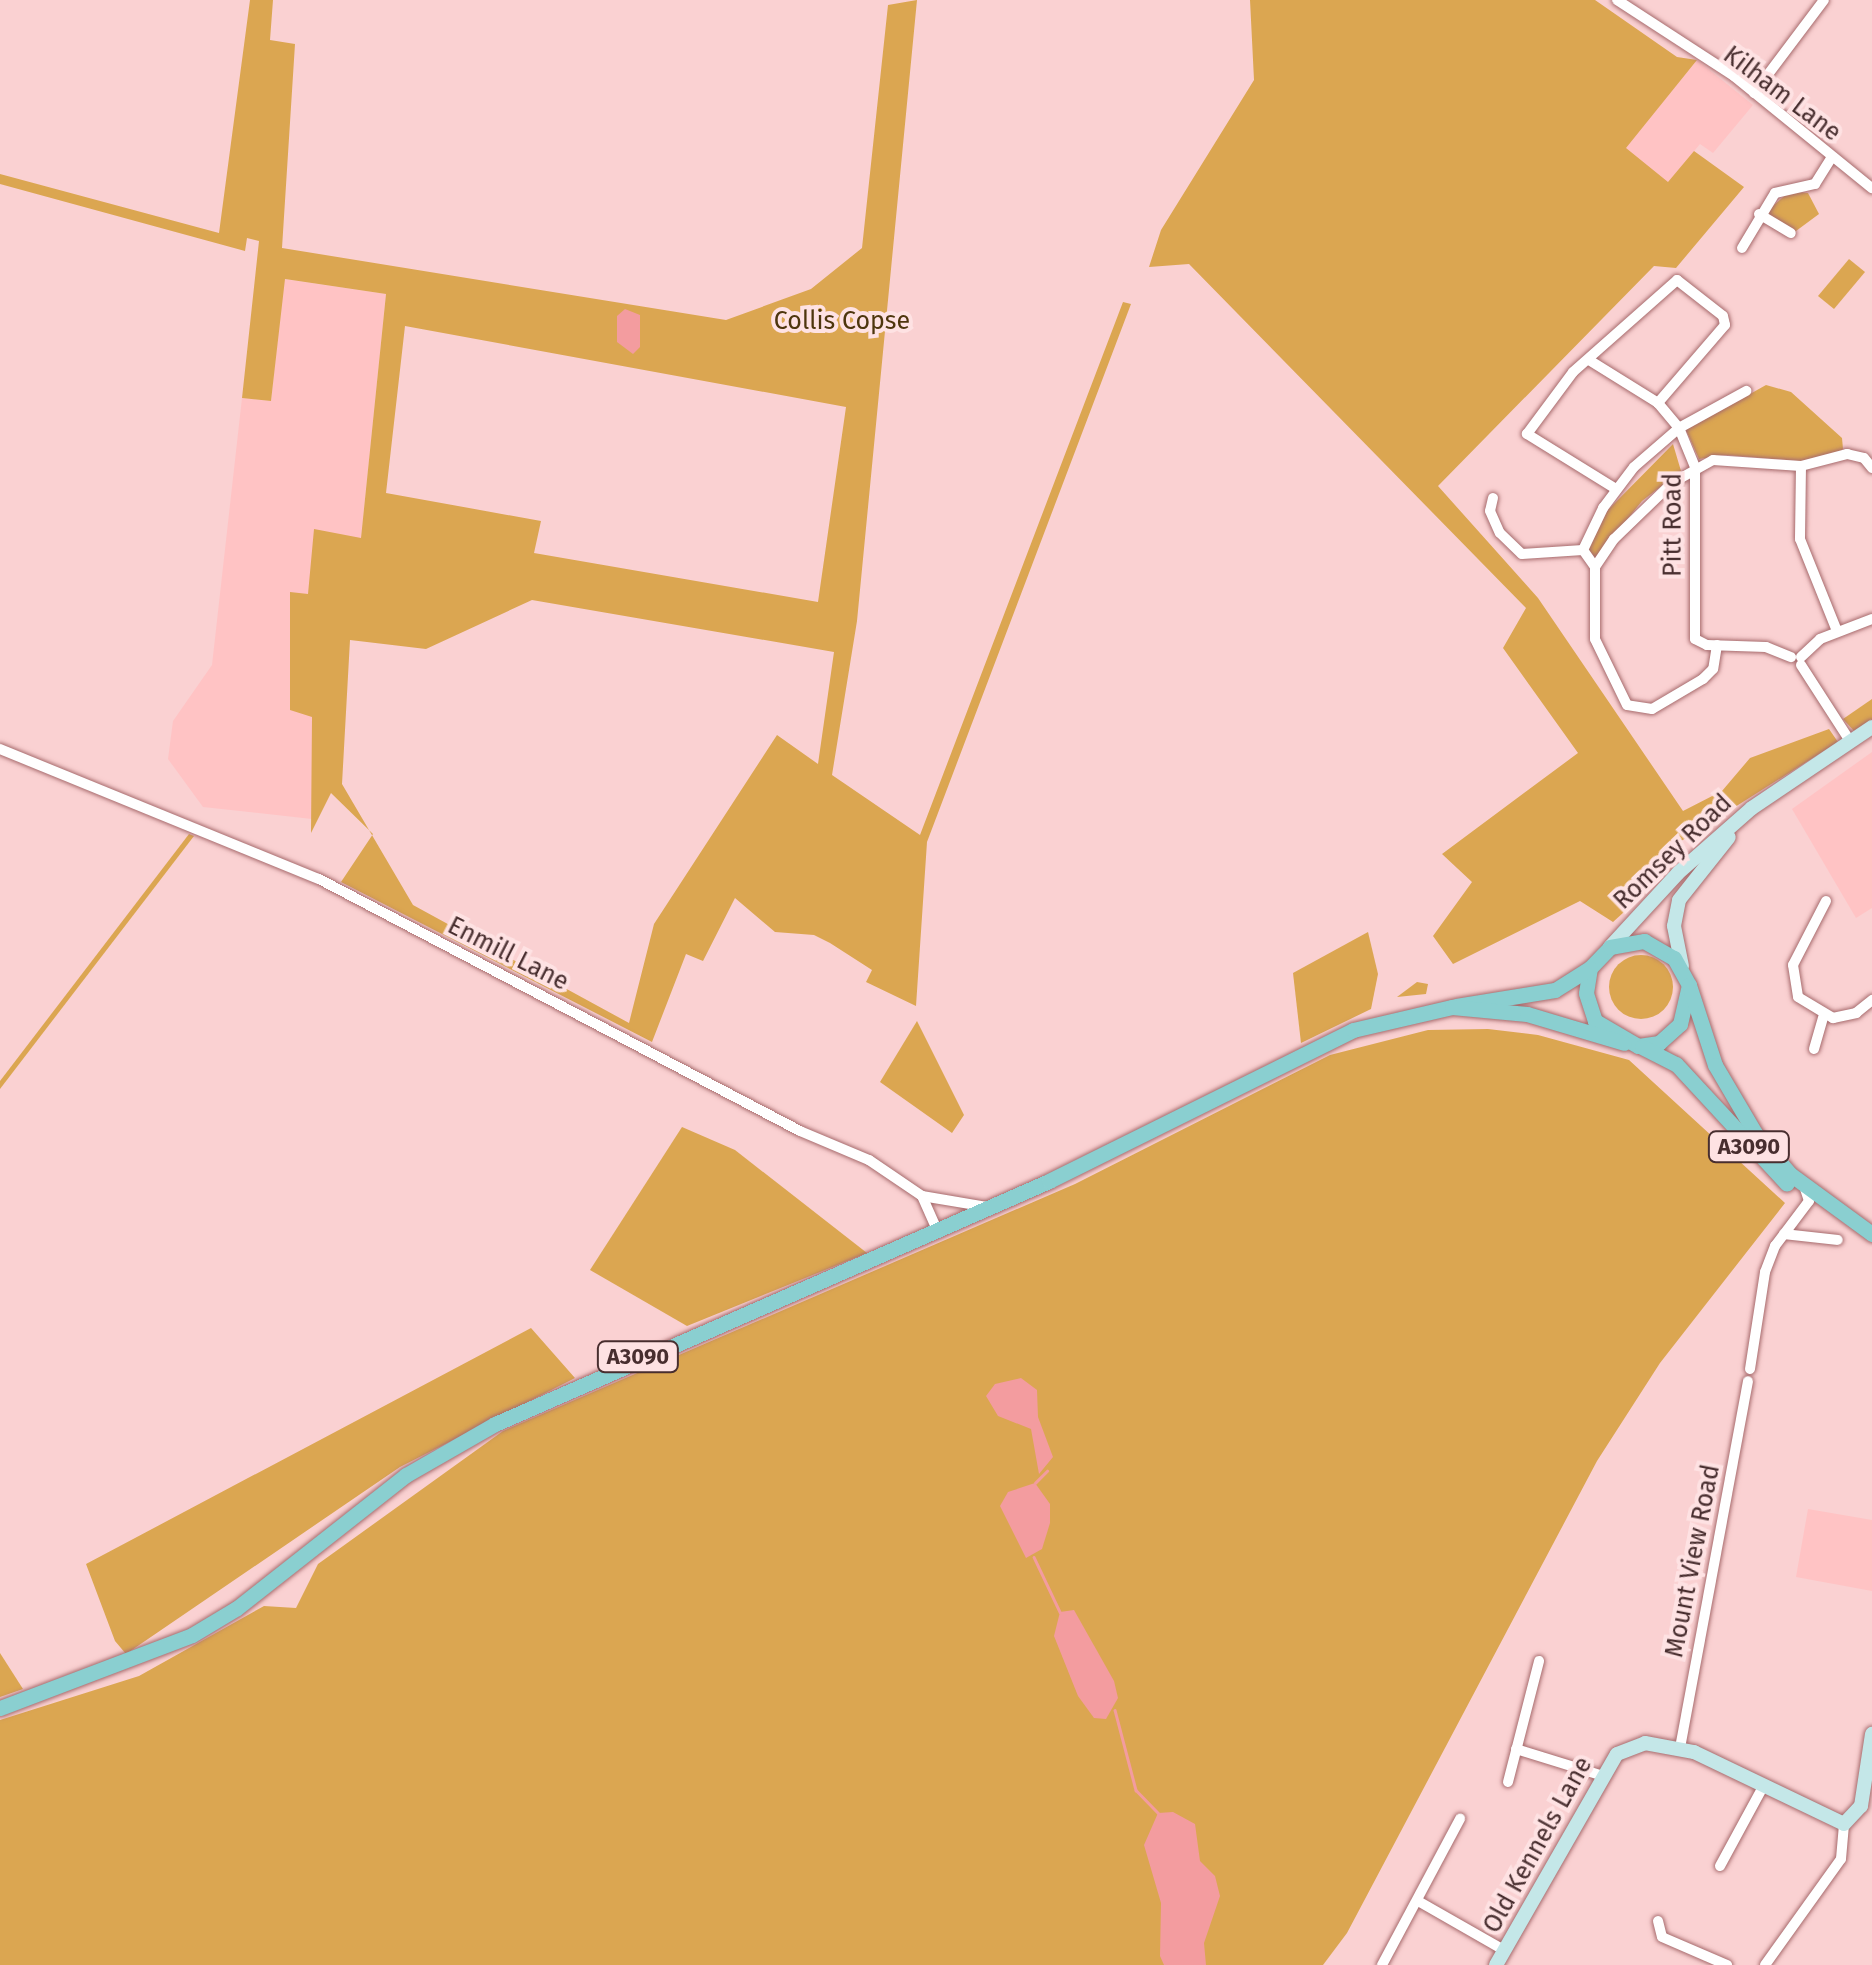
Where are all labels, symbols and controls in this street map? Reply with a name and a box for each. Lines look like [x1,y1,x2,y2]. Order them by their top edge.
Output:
street label: Kilham Lane [1717,40,1847,148]
park label: Collis Copse [774,306,910,336]
street label: Pitt Road [1658,473,1688,577]
street label: Romsey Road [1608,788,1738,916]
street label: Enmill Lane [443,911,573,997]
road number: A3090 [1706,1130,1792,1164]
road number: A3090 [596,1340,680,1374]
street label: Mount View Road [1660,1462,1726,1660]
street label: Old Kennels Lane [1477,1752,1599,1938]

